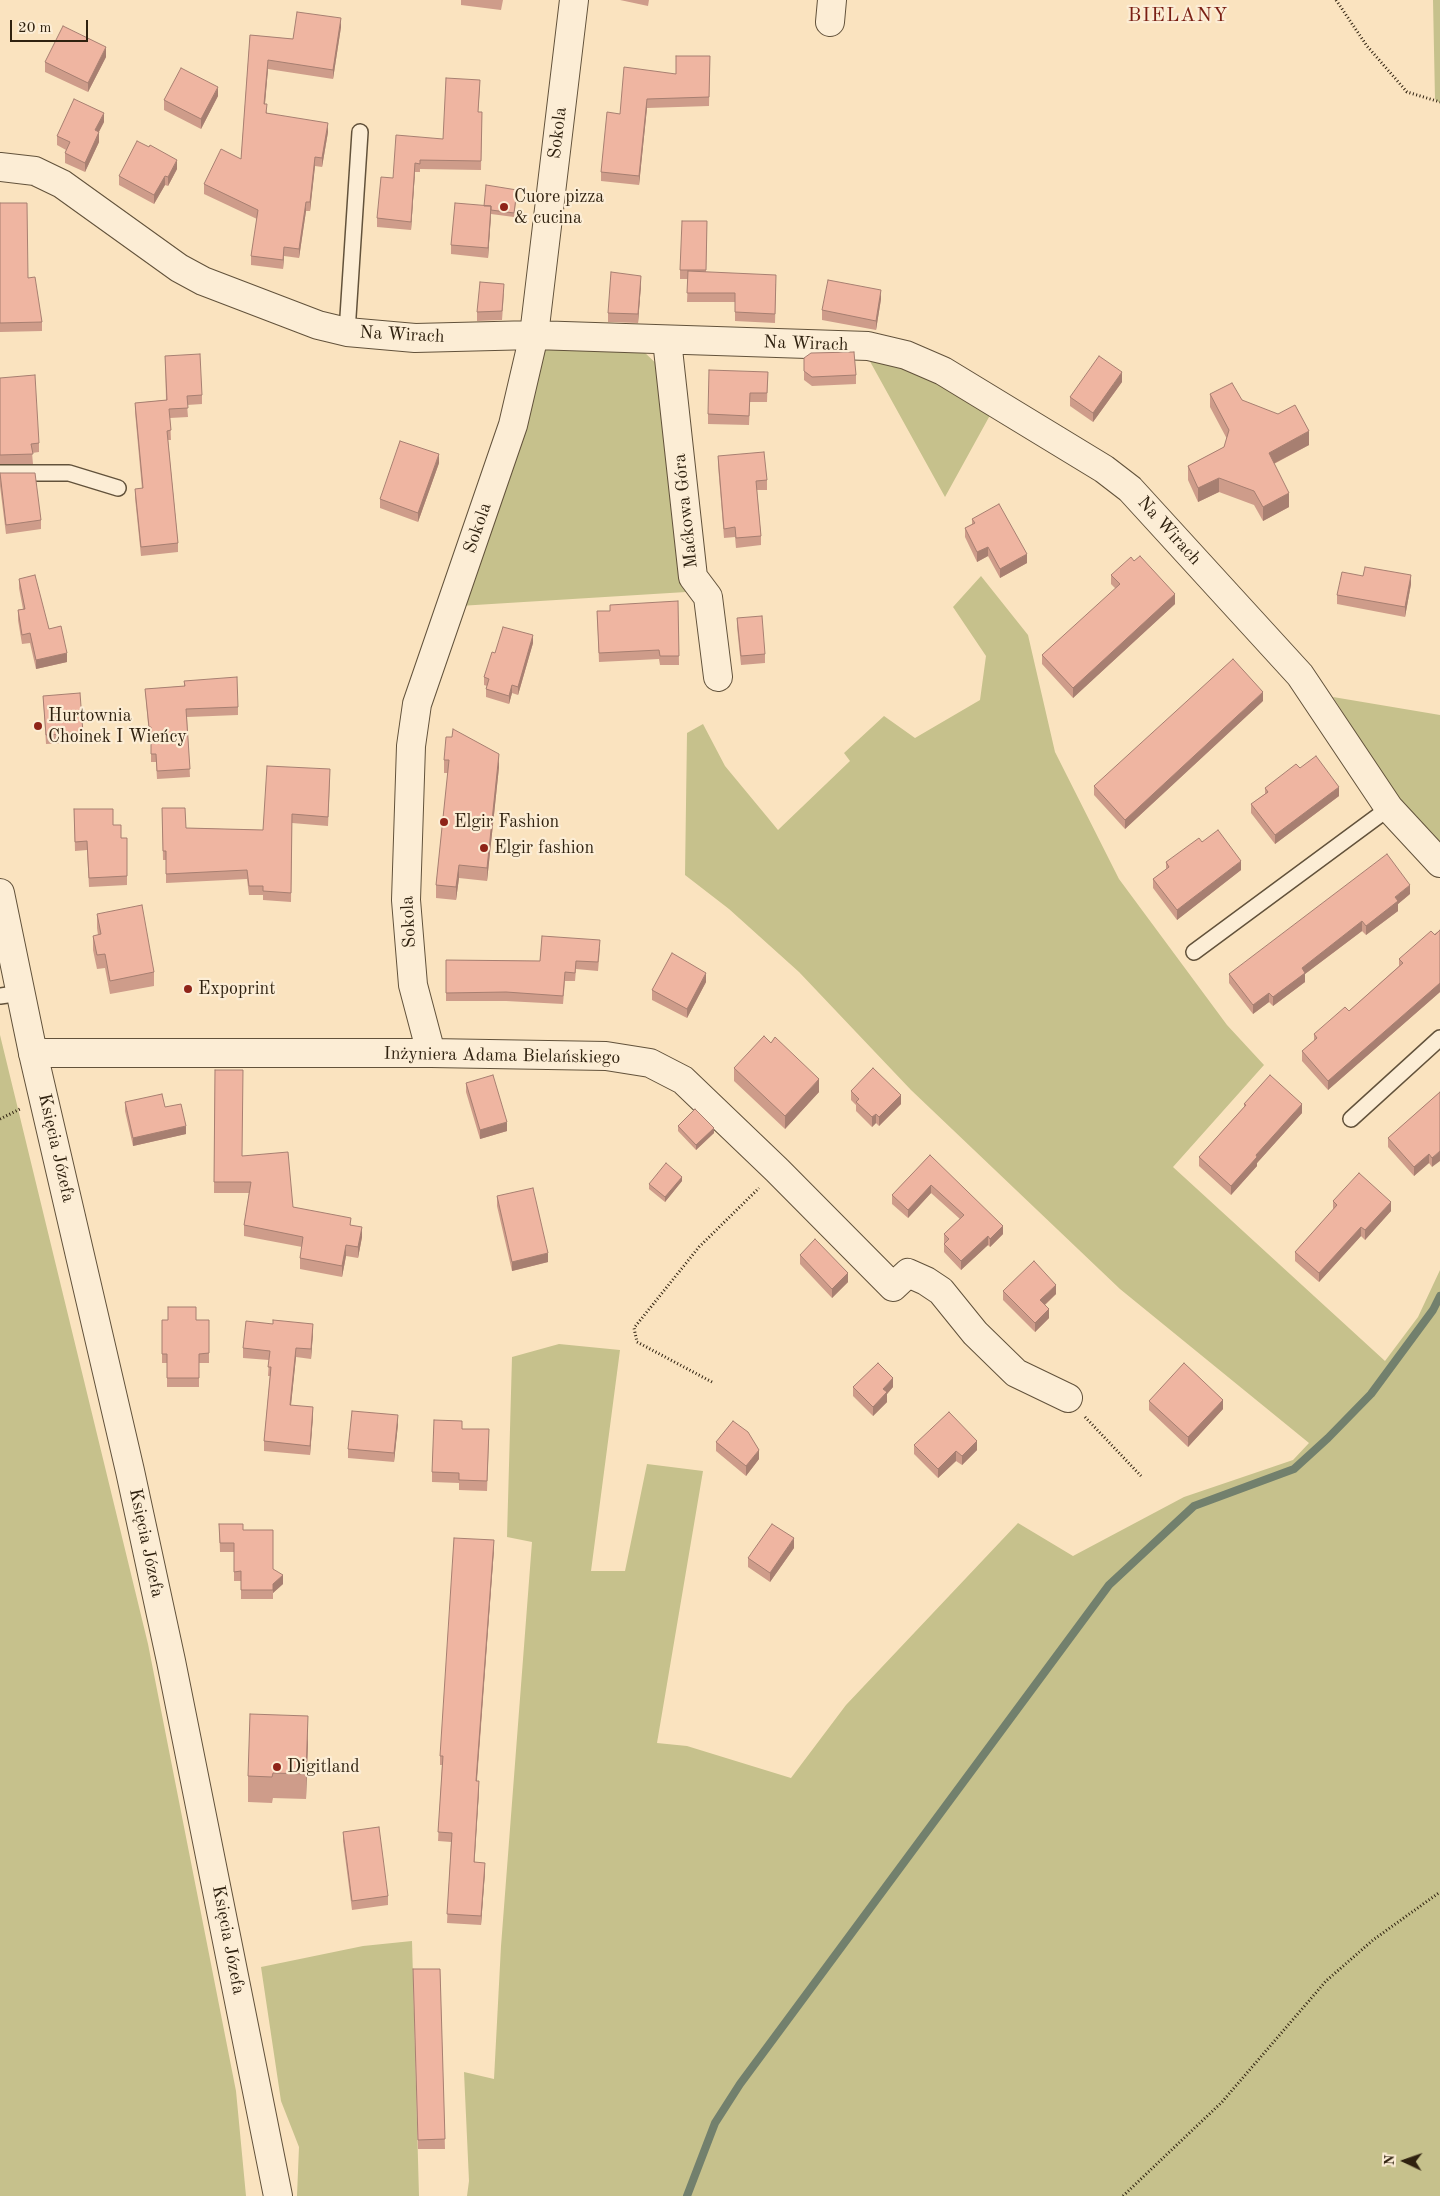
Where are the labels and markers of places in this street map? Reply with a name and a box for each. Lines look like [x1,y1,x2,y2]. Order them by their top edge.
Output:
place label: Cuore pizza & cucina [514,186,604,228]
marker: Cuore pizza & cucina [498,201,510,213]
place label: Hurtownia Choinek I Wieńcy [48,705,187,748]
marker: Hurtownia Choinek I Wieńcy [32,720,44,732]
place label: Elgir Fashion [454,811,559,833]
marker: Elgir Fashion [438,816,450,828]
place label: Elgir fashion [494,837,594,859]
marker: Elgir fashion [478,842,490,854]
place label: Expoprint [198,978,276,1000]
marker: Expoprint [182,983,194,995]
place label: Digitland [287,1756,360,1778]
marker: Digitland [271,1761,283,1773]

